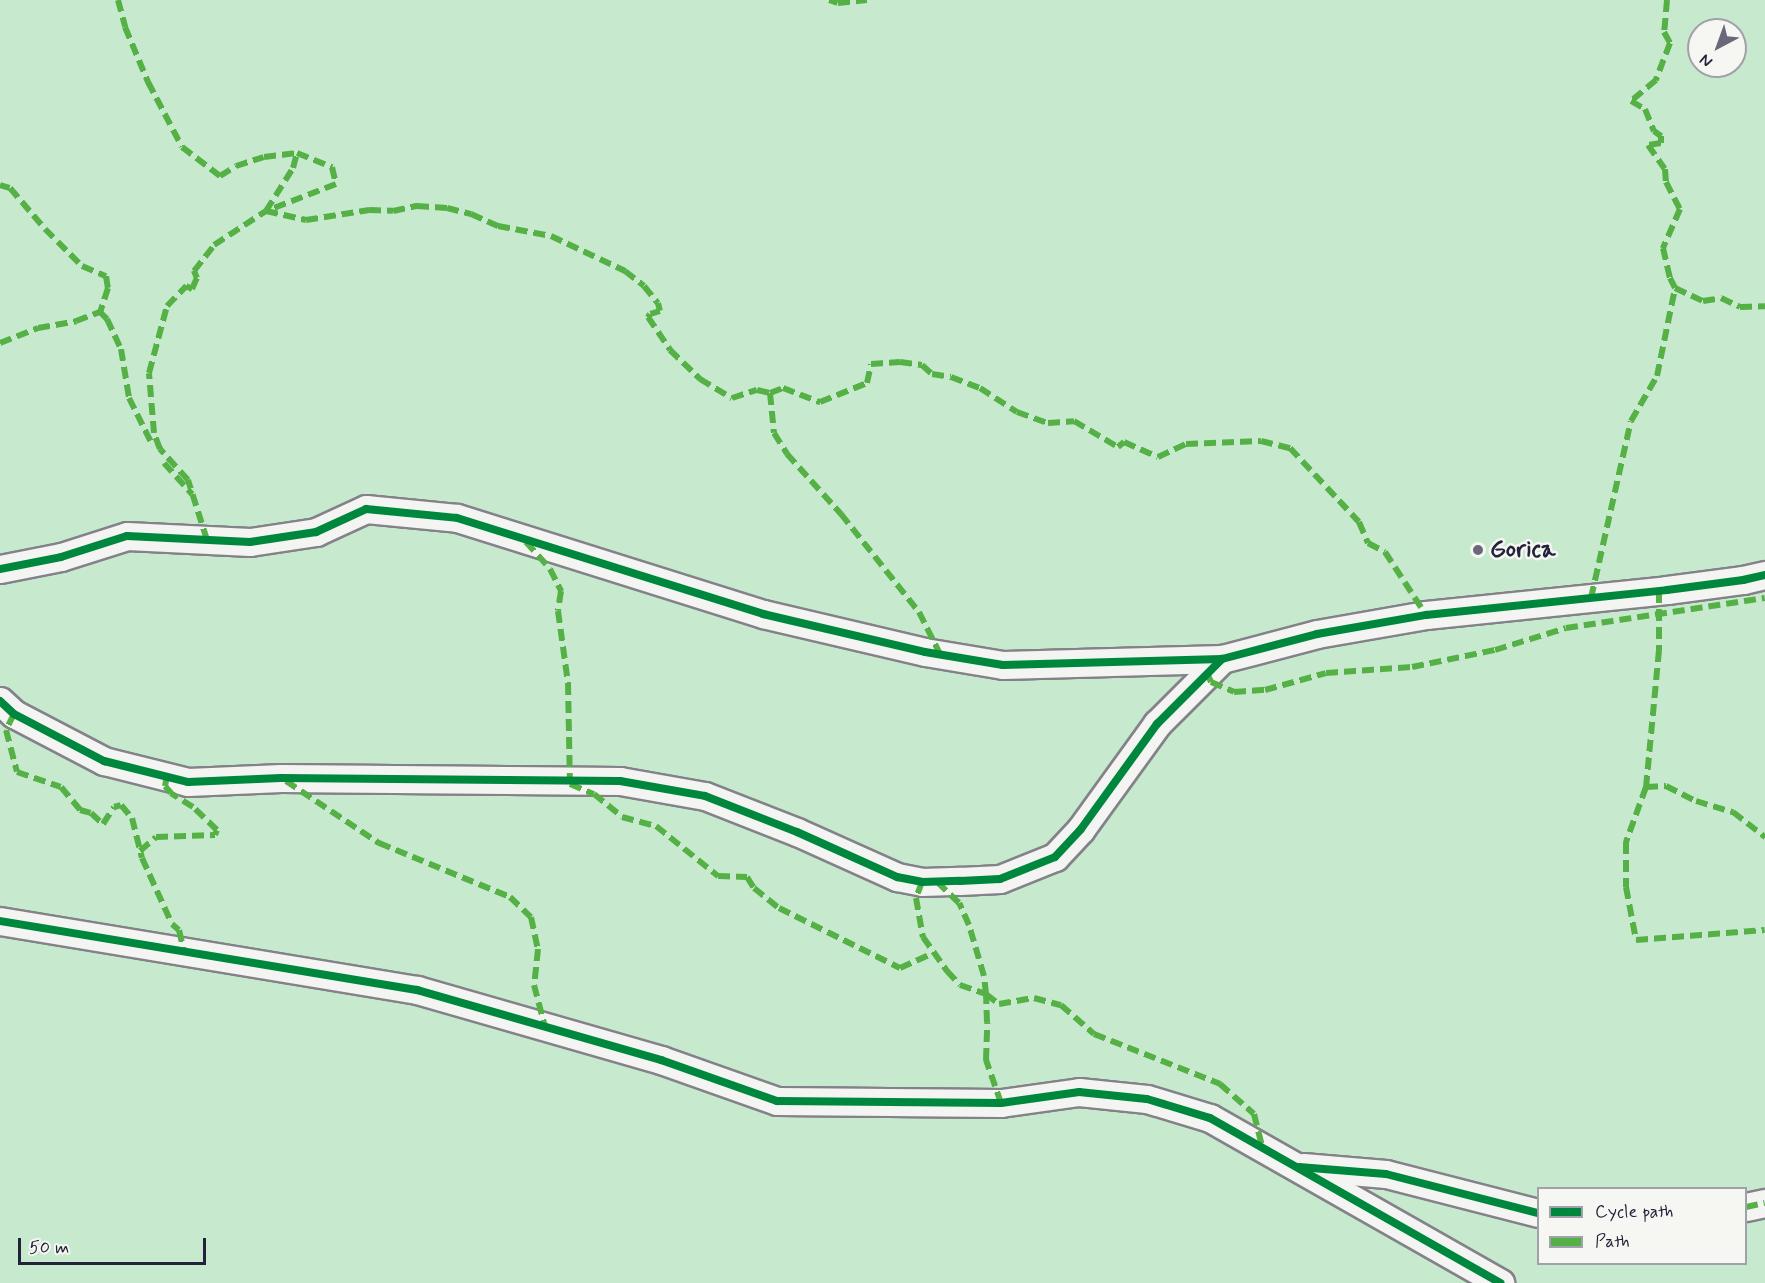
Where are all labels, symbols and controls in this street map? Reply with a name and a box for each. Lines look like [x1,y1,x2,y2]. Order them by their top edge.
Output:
north arrow [1687,18,1747,78]
text: N [1695,49,1717,72]
place label: Gorica [1490,536,1555,564]
marker: Gorica [1471,543,1485,557]
legend [1537,1187,1747,1265]
text: Cycle path [1595,1200,1673,1224]
scale bar [21,1226,208,1264]
text: Path [1595,1230,1630,1254]
text: 50 m [29,1236,69,1260]

